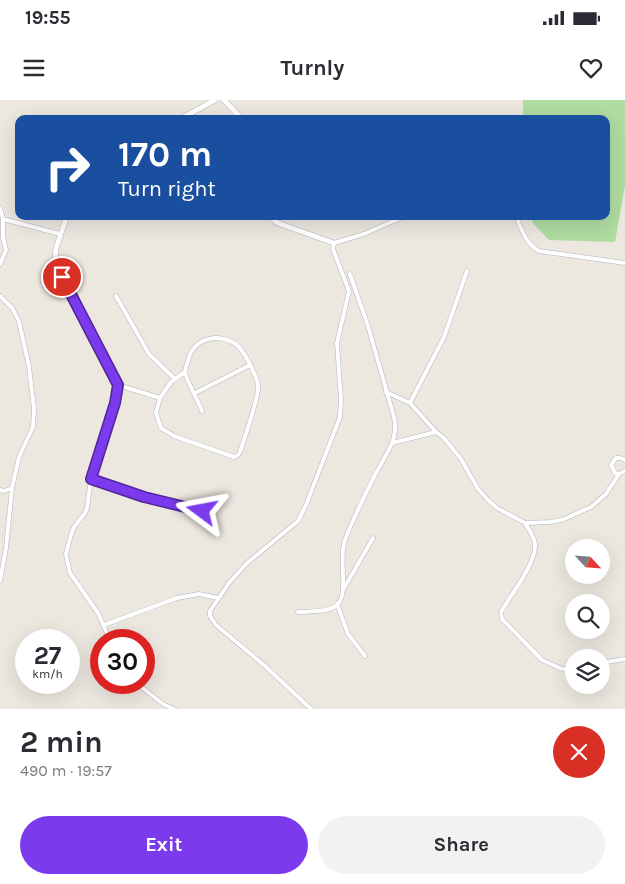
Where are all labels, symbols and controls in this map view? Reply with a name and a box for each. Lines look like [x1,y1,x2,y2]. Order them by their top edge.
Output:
text: 19:55 [25,7,71,29]
icon: menu [20,54,48,82]
icon: heart [577,54,605,82]
text: Turnly [281,55,344,81]
text: 170 m [118,134,212,175]
icon: right [35,135,100,200]
text: Turn right [118,176,216,202]
pin [41,256,83,298]
icon: arrive [48,263,76,291]
position arrow [175,484,227,536]
north arrow [565,539,610,584]
map controls [565,539,610,694]
button: search [565,594,610,639]
speed limit sign: 30 [90,629,155,694]
text: 27 [34,641,61,670]
button: layers [565,649,610,694]
text: km/h [32,667,63,681]
text: 2 min [20,724,103,760]
button: close [553,726,605,778]
text: 490 m · 19:57 [20,761,112,780]
button: Exit [20,816,308,874]
button: Share [318,816,605,874]

